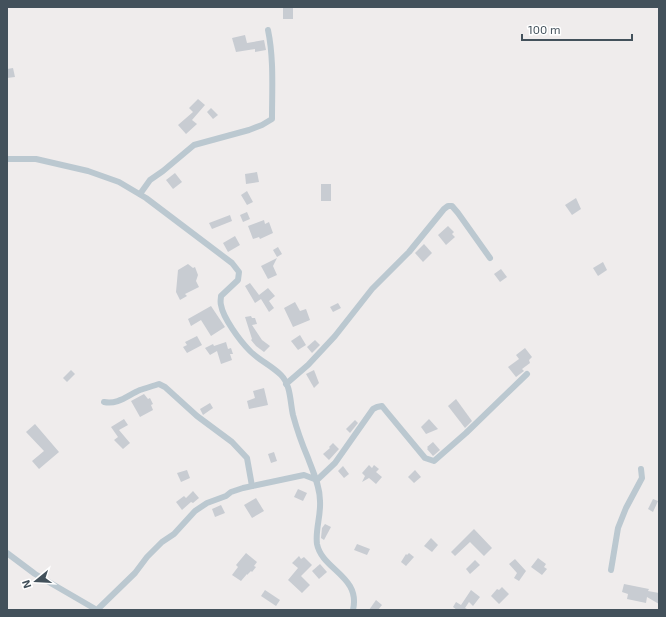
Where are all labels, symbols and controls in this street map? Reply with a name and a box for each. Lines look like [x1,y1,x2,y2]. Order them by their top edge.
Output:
scale bar [522,16,632,42]
text: 100 m [528,22,560,36]
north arrow [16,561,56,601]
text: N [19,578,33,590]

